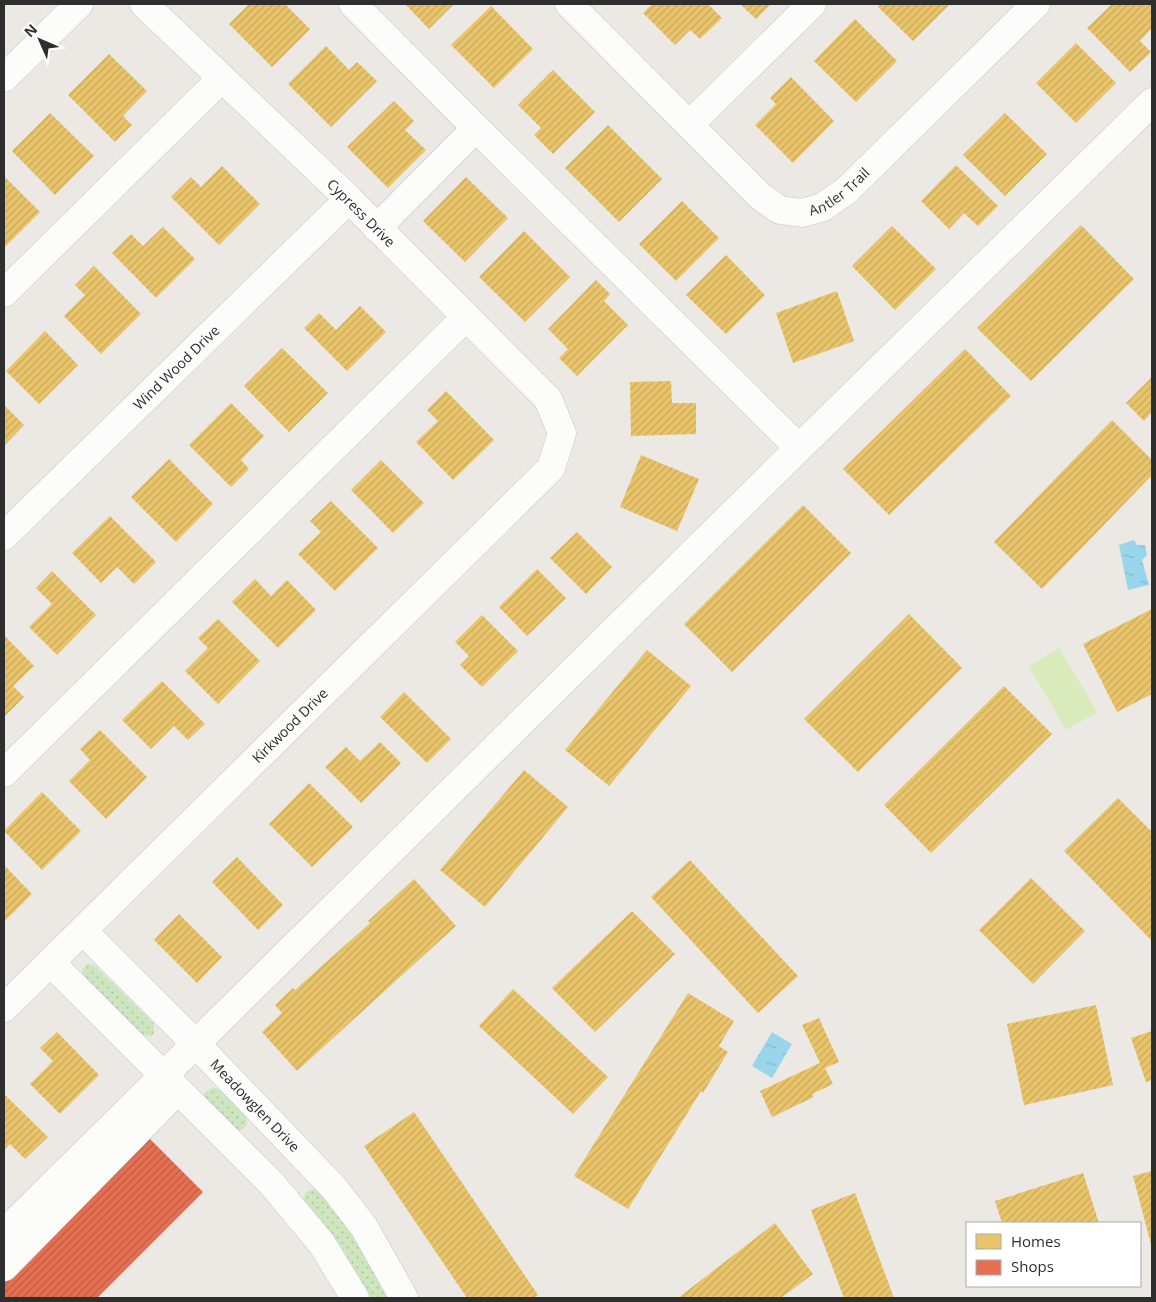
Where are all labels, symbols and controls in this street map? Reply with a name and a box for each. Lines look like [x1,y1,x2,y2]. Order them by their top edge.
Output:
north arrow [15,15,65,65]
text: N [20,20,41,41]
street label: Antler Trail [807,163,873,220]
street label: Cypress Drive [323,174,400,251]
street label: Wind Wood Drive [129,321,223,414]
street label: Kirkwood Drive [248,683,332,767]
street label: Meadowglen Drive [206,1055,304,1156]
legend [966,1222,1141,1287]
text: Homes [1011,1231,1061,1251]
text: Shops [1011,1256,1054,1276]

